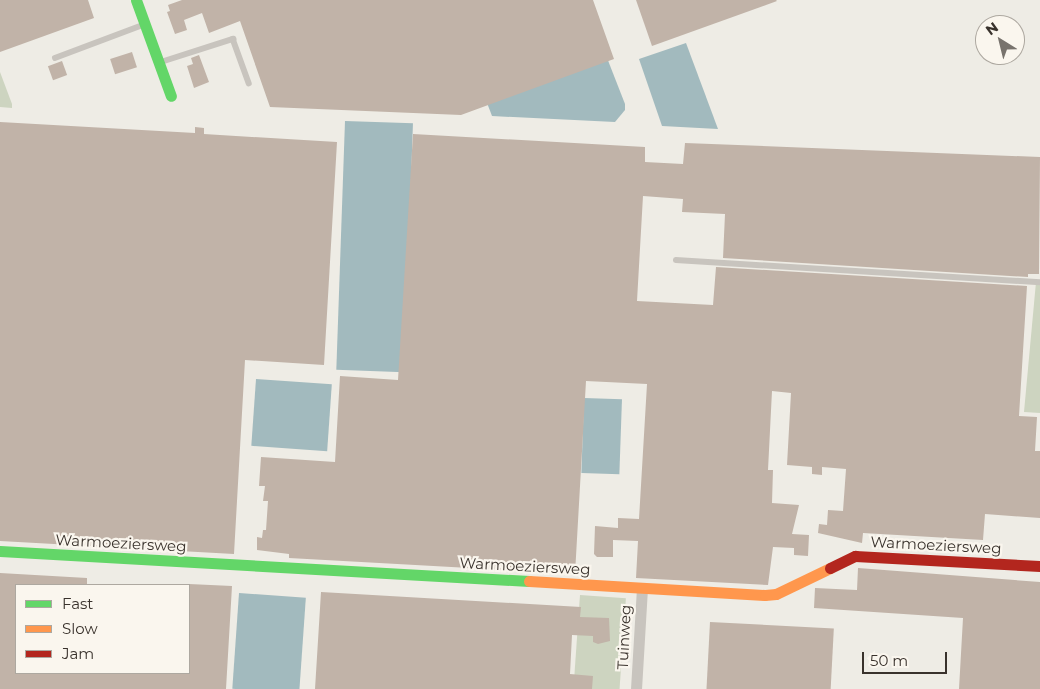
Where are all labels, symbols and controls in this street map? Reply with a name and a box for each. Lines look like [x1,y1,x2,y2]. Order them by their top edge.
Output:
north arrow [975,15,1025,65]
text: N [982,18,1002,39]
street label: Warmoeziersweg [55,531,187,555]
street label: Warmoeziersweg [870,533,1002,557]
street label: Warmoeziersweg [459,554,591,578]
legend [15,584,190,674]
text: Fast [62,594,93,613]
street label: Tuinweg [613,604,635,670]
text: Slow [62,619,98,638]
scale bar [865,642,950,674]
text: Jam [62,644,94,663]
text: 50 m [870,651,908,670]

